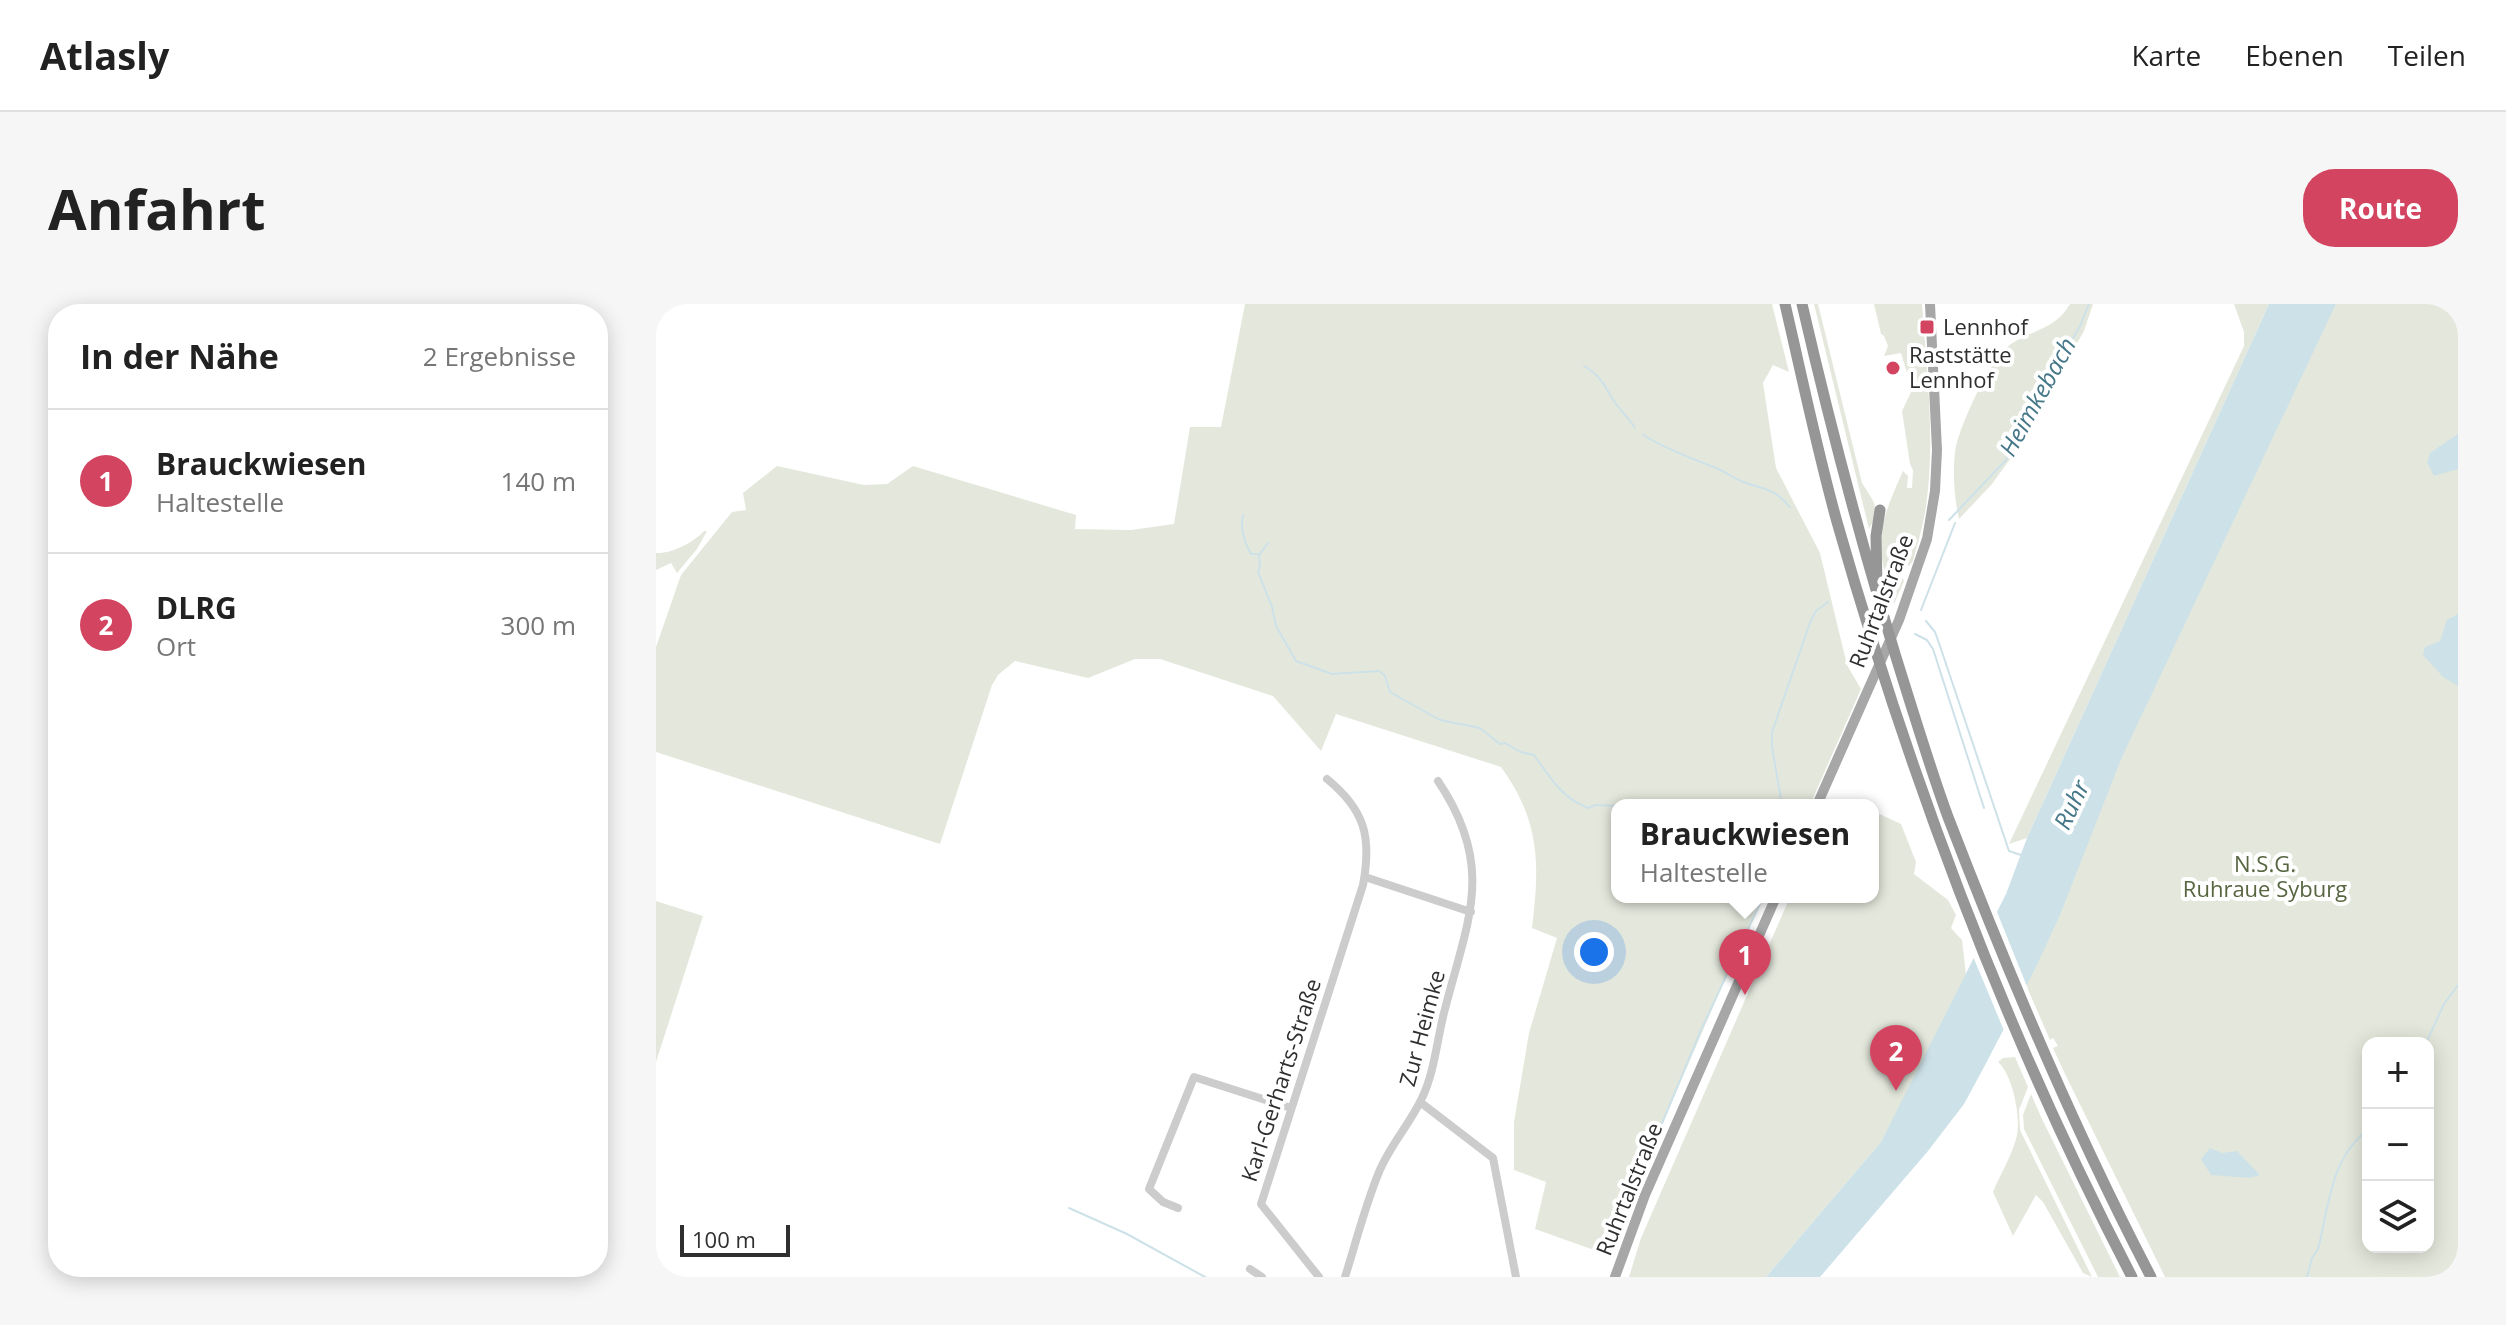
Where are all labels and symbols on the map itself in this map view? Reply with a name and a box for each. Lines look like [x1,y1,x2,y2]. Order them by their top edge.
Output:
place label: Lennhof [1943,311,2030,341]
marker: Lennhof [1918,318,1936,336]
water label: Heimkebach [1990,331,2083,462]
place label: Raststätte Lennhof [1909,339,2012,394]
marker: Raststätte Lennhof [1884,359,1902,377]
street label: Ruhrtalstraße [1841,530,1919,672]
water label: Ruhr [2045,773,2097,834]
park label: N.S.G. Ruhraue Syburg [2183,848,2347,903]
pin: 1 [1719,929,1771,995]
your location [1574,932,1614,972]
street label: Zur Heimke [1391,966,1451,1089]
street label: Karl-Gerharts-Straße [1233,974,1327,1185]
pin: 2 [1870,1025,1922,1091]
street label: Ruhrtalstraße [1588,1118,1668,1260]
scale bar [680,1221,790,1257]

